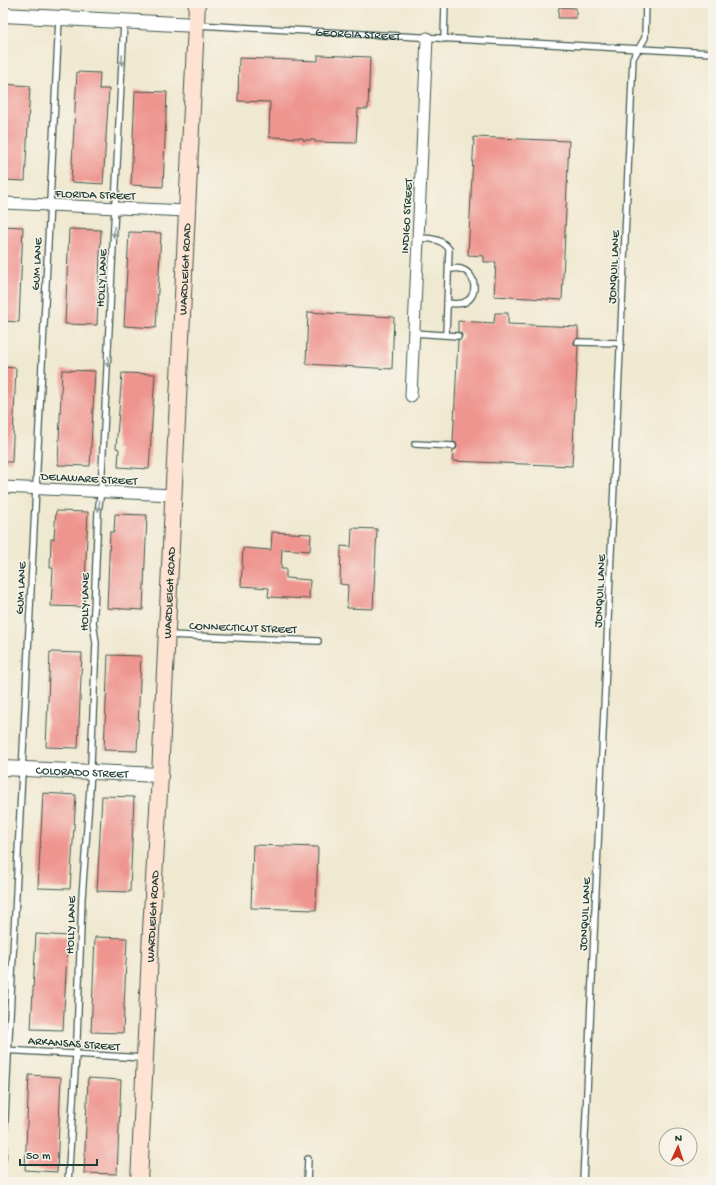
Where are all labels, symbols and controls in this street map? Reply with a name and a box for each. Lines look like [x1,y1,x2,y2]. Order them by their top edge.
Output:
street label: GEORGIA STREET [315,26,402,45]
one-way arrow [119,54,126,66]
street label: INDIGO STREET [399,177,417,254]
street label: FLORIDA STREET [53,188,137,204]
street label: WARDLEIGH ROAD [177,223,195,315]
one-way arrow [111,226,117,239]
street label: JONQUIL LANE [606,230,624,304]
street label: GUM LANE [30,237,46,291]
street label: HOLLY LANE [94,248,112,307]
one-way arrow [104,356,111,368]
street label: DELAWARE STREET [39,470,139,490]
one-way arrow [96,500,102,512]
street label: WARDLEIGH ROAD [162,546,180,639]
street label: JONQUIL LANE [592,554,610,628]
street label: GUM LANE [14,561,30,615]
street label: HOLLY LANE [78,572,94,631]
street label: CONNECTICUT STREET [189,620,298,638]
street label: COLORADO STREET [35,764,130,783]
street label: WARDLEIGH ROAD [145,870,163,963]
street label: JONQUIL LANE [577,877,595,951]
street label: HOLLY LANE [64,895,80,954]
street label: ARKANSAS STREET [27,1035,122,1055]
north arrow [658,1127,698,1167]
text: N [675,1133,682,1145]
scale bar [20,1141,97,1167]
text: 50 m [26,1150,51,1164]

